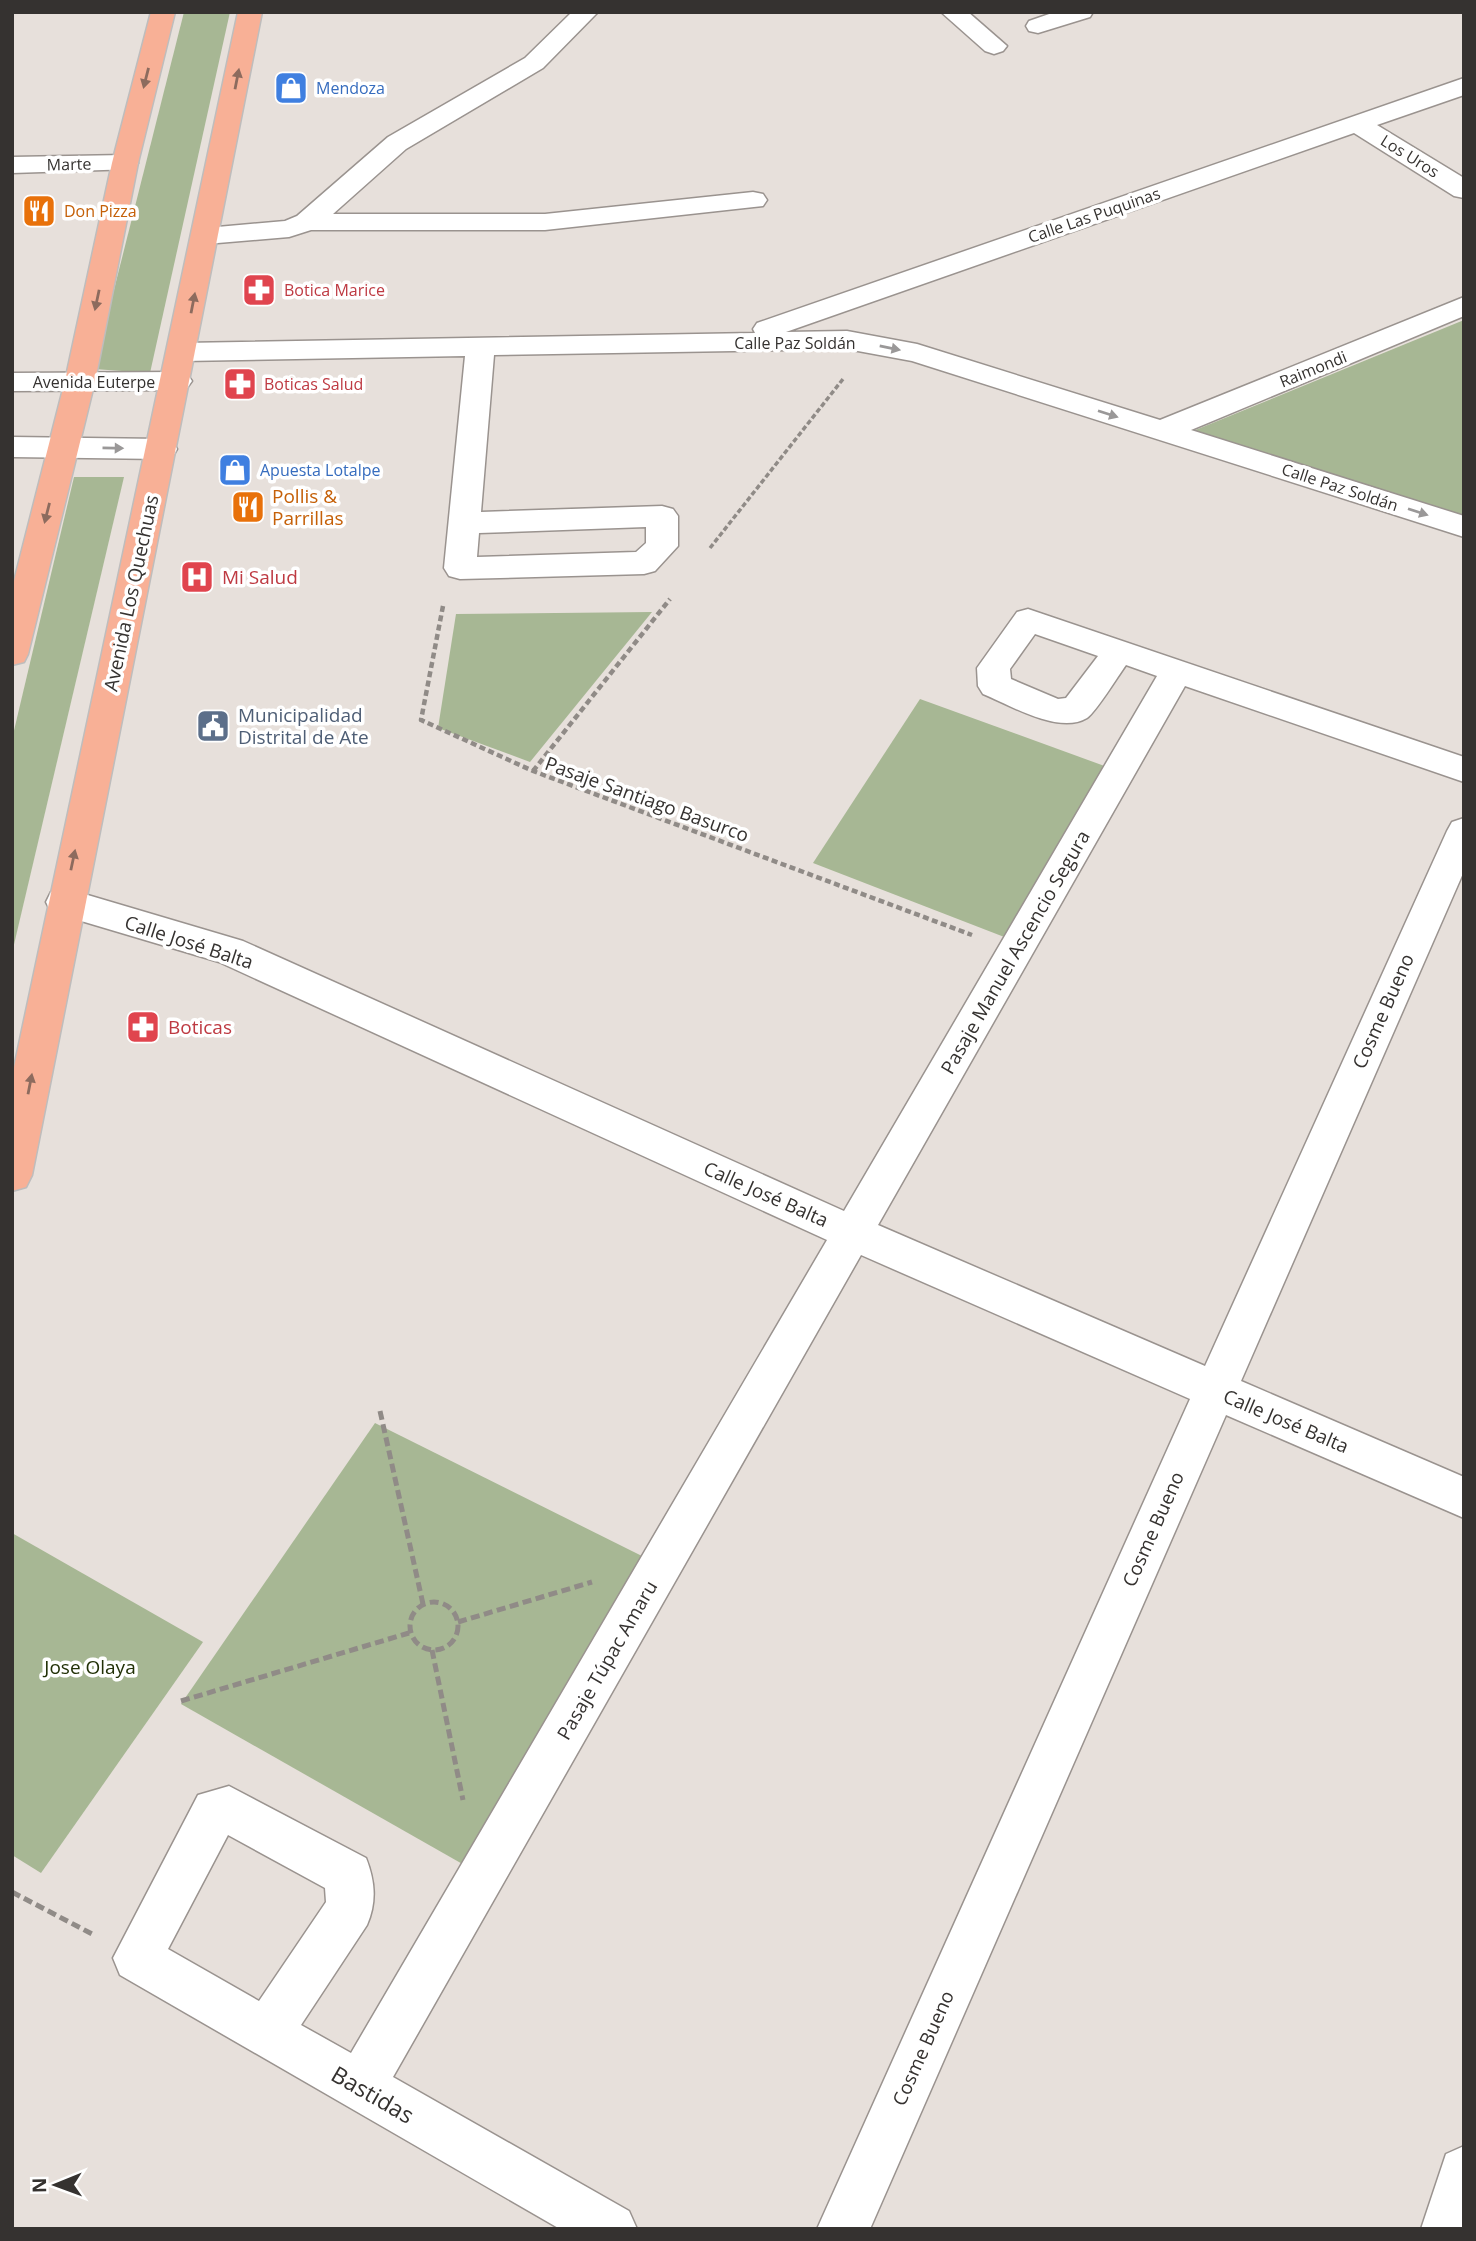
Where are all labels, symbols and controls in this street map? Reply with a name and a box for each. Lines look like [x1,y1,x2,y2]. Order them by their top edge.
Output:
one-way arrow [140,68,151,90]
one-way arrow [231,68,242,90]
shop icon: Mendoza [272,69,310,107]
place label: Mendoza [316,77,385,99]
street label: Los Uros [1377,129,1443,183]
street label: Marte [47,153,91,175]
street label: Calle Las Puquinas [1025,182,1163,248]
restaurant icon: Don Pizza [20,192,58,230]
place label: Don Pizza [64,200,137,222]
pharmacy icon: Botica Marice [240,271,278,309]
place label: Botica Marice [284,279,385,301]
one-way arrow [91,289,102,311]
one-way arrow [187,291,198,313]
street label: Calle Paz Soldán [734,332,856,354]
one-way arrow [879,343,901,354]
street label: Raimondi [1276,346,1350,392]
pharmacy icon: Boticas Salud [221,365,259,403]
street label: Avenida Euterpe [33,371,155,393]
place label: Boticas Salud [264,373,363,395]
one-way arrow [1097,409,1118,419]
one-way arrow [102,443,124,454]
shop icon: Apuesta Lotalpe [216,451,254,489]
street label: Calle Paz Soldán [1279,458,1401,516]
place label: Apuesta Lotalpe [260,459,380,481]
place label: Pollis & Parrillas [272,483,344,531]
restaurant icon: Pollis & Parrillas [229,488,267,526]
street label: Avenida Los Quechuas [97,492,165,694]
one-way arrow [41,503,52,525]
one-way arrow [1407,507,1428,518]
hospital icon: Mi Salud [178,558,216,596]
place label: Mi Salud [222,564,298,590]
place label: Municipalidad Distrital de Ate [238,702,369,750]
public building icon: Municipalidad Distrital de Ate [194,707,232,745]
street label: Pasaje Santiago Basurco [541,750,753,848]
street label: Pasaje Manuel Ascencio Segura [934,825,1096,1079]
one-way arrow [68,849,79,871]
street label: Calle José Balta [121,909,257,975]
street label: Cosme Bueno [1346,949,1420,1073]
pharmacy icon: Boticas [124,1008,162,1046]
place label: Boticas [168,1014,232,1040]
one-way arrow [24,1073,35,1095]
street label: Calle José Balta [700,1155,832,1233]
street label: Calle José Balta [1219,1383,1353,1459]
street label: Cosme Bueno [1116,1467,1190,1591]
street label: Pasaje Túpac Amaru [551,1576,663,1744]
park label: Jose Olaya [42,1654,136,1680]
street label: Cosme Bueno [886,1986,960,2110]
street label: Bastidas [326,2058,420,2130]
north arrow [21,2150,91,2220]
text: N [26,2177,52,2193]

